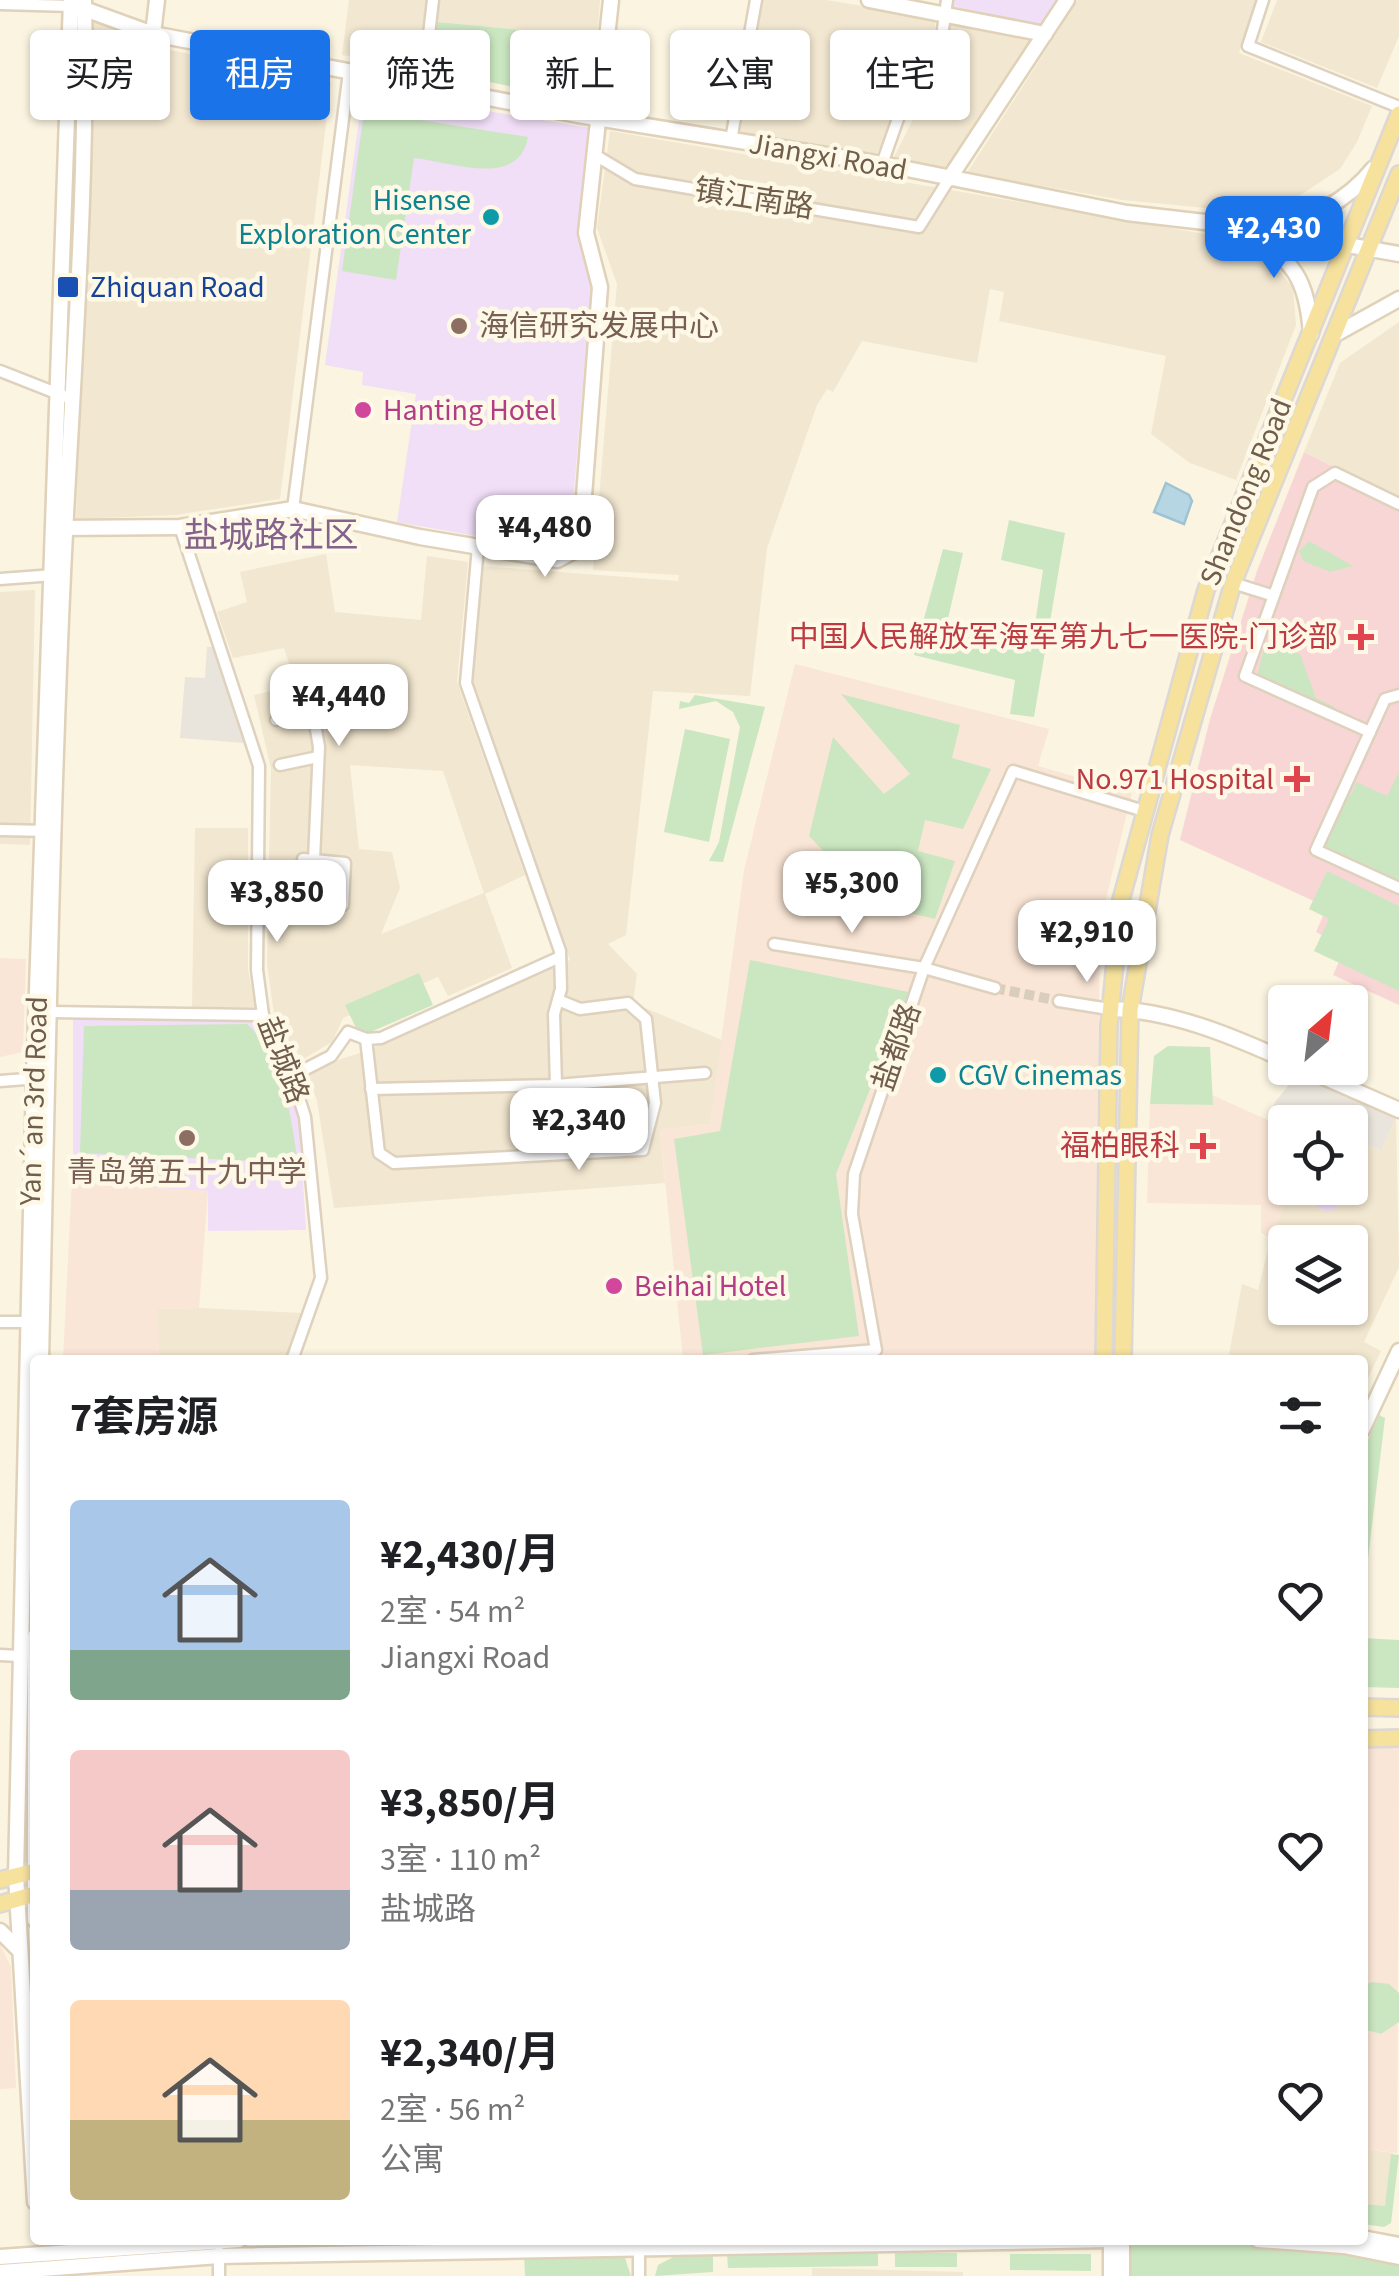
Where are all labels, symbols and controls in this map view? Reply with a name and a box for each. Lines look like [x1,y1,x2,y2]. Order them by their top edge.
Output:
chip: 买房 [30,30,170,120]
chip: 租房 [190,30,330,120]
chip: 筛选 [350,30,490,120]
chip: 新上 [510,30,650,120]
chip: 公寓 [670,30,810,120]
chip: 住宅 [830,30,970,120]
street label: Jiangxi Road [746,122,910,192]
street label: 镇江南路 [691,168,817,230]
place label: Hisense Exploration Center [238,179,472,256]
pin: ¥2,430 [1193,196,1355,281]
text: ¥2,430 [1227,205,1321,251]
marker: Hisense Exploration Center [480,206,502,228]
place label: Zhiquan Road [90,266,265,309]
marker: Zhiquan Road [55,274,81,300]
place label: 海信研究发展中心 [479,305,719,348]
marker: 海信研究发展中心 [448,315,470,337]
place label: Hanting Hotel [383,389,557,432]
street label: Shandong Road [1189,392,1303,592]
marker: Hanting Hotel [352,399,374,421]
pin: ¥4,480 [464,495,626,580]
text: ¥4,480 [498,504,592,550]
district label: 盐城路社区 [183,511,359,561]
place label: 中国人民解放军海军第九七一医院-门诊部 [789,616,1338,659]
marker: 中国人民解放军海军第九七一医院-门诊部 [1348,624,1374,650]
pin: ¥4,440 [258,664,420,749]
text: ¥4,440 [292,673,386,719]
place label: No.971 Hospital [1076,758,1274,801]
marker: No.971 Hospital [1284,766,1310,792]
pin: ¥5,300 [771,851,933,936]
pin: ¥3,850 [196,860,358,945]
text: ¥5,300 [805,860,899,906]
text: ¥3,850 [230,869,324,915]
pin: ¥2,910 [1006,900,1168,985]
text: ¥2,910 [1040,909,1134,955]
north arrow [1268,985,1368,1085]
map controls [1268,985,1368,1325]
street label: Yan´an 3rd Road [9,995,59,1208]
street label: 盐都路 [862,997,932,1097]
street label: 盐城路 [247,1010,319,1110]
place label: CGV Cinemas [958,1054,1122,1097]
marker: CGV Cinemas [927,1064,949,1086]
pin: ¥2,340 [498,1088,660,1173]
text: ¥2,340 [532,1097,626,1143]
button: locate [1268,1105,1368,1205]
place label: 福柏眼科 [1060,1125,1180,1168]
marker: 青岛第五十九中学 [176,1127,198,1149]
marker: 福柏眼科 [1190,1133,1216,1159]
place label: 青岛第五十九中学 [67,1151,307,1194]
button: layers [1268,1225,1368,1325]
place label: Beihai Hotel [634,1265,786,1308]
marker: Beihai Hotel [603,1275,625,1297]
text: 7套房源 [70,1388,218,1448]
icon: filters [1273,1388,1328,1443]
text: ¥2,430/月 [380,1525,560,1585]
icon: home [150,1540,270,1660]
icon: heart [1273,1573,1328,1628]
text: 2室 · 54 m² [380,1589,525,1635]
text: Jiangxi Road [380,1635,550,1681]
text: ¥3,850/月 [380,1773,560,1833]
icon: home [150,1790,270,1910]
icon: heart [1273,1823,1328,1878]
text: 3室 · 110 m² [380,1837,541,1883]
text: 盐城路 [380,1887,476,1933]
text: ¥2,340/月 [380,2023,560,2083]
icon: home [150,2040,270,2160]
icon: heart [1273,2073,1328,2128]
text: 2室 · 56 m² [380,2087,525,2133]
text: 公寓 [380,2137,444,2183]

